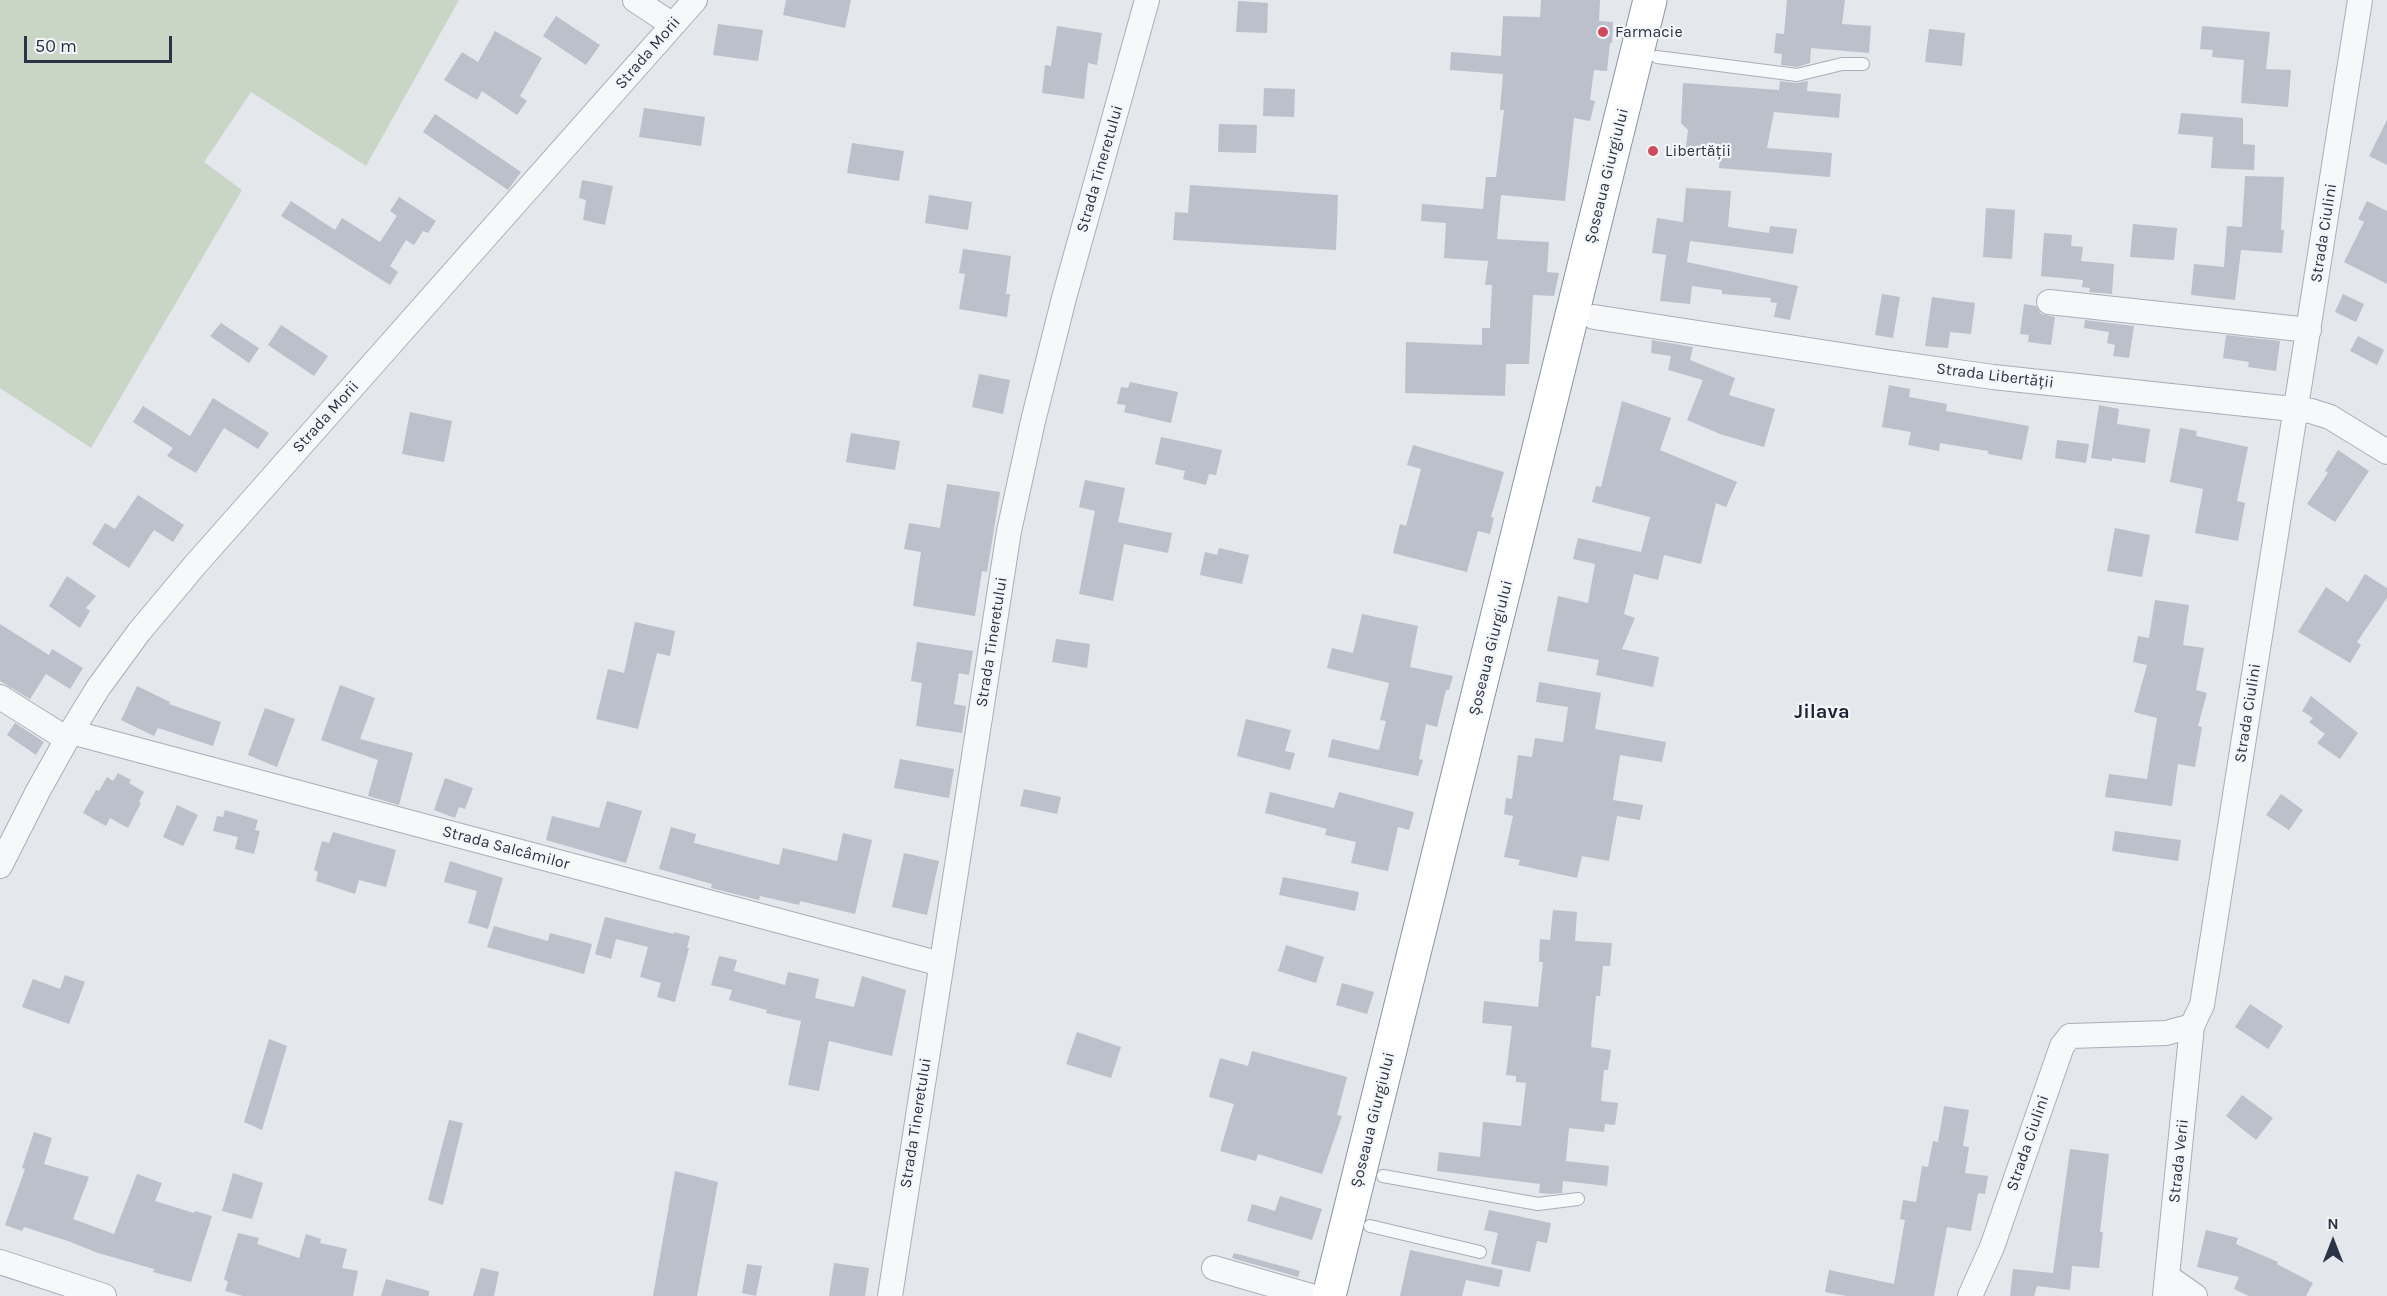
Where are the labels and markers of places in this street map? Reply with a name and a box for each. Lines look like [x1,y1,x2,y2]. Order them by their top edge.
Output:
place label: Farmacie [1615,22,1683,42]
marker: Farmacie [1596,25,1610,39]
place label: Libertății [1665,141,1731,161]
marker: Libertății [1646,144,1660,158]

